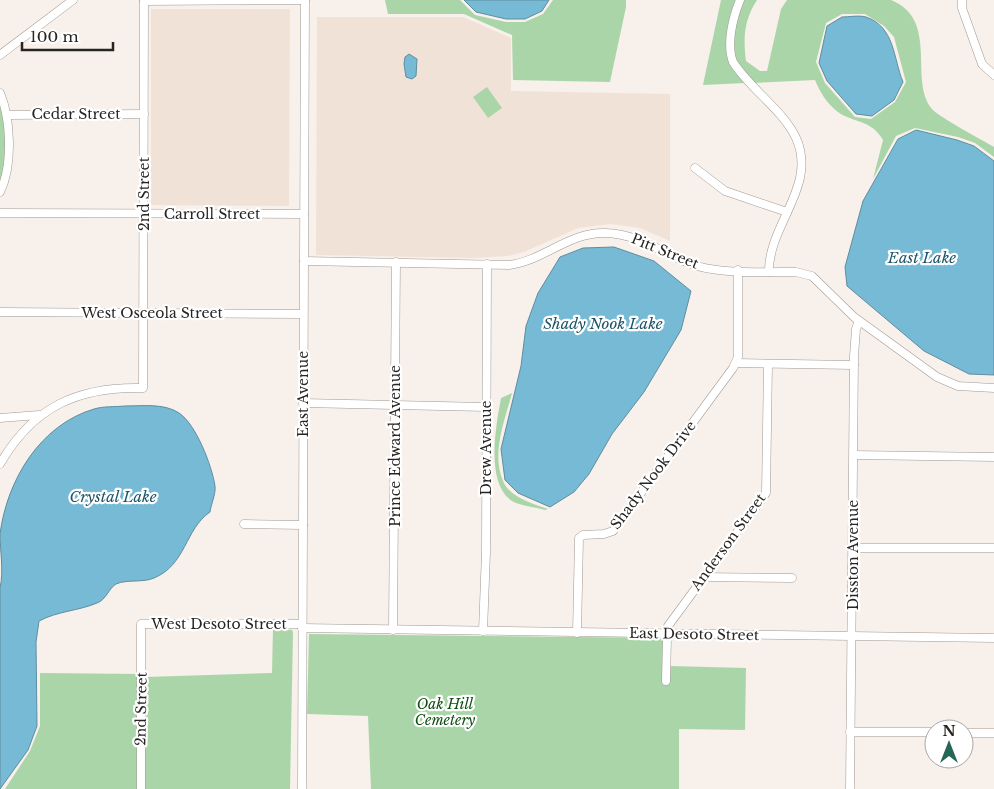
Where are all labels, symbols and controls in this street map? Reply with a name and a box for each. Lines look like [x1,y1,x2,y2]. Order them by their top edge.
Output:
scale bar [22,20,114,52]
text: 100 m [30,27,79,46]
street label: Cedar Street [32,105,121,123]
street label: 2nd Street [135,156,153,231]
street label: Carroll Street [164,205,261,223]
street label: Pitt Street [629,229,702,273]
water label: East Lake [887,248,956,267]
street label: West Osceola Street [80,304,223,322]
water label: Shady Nook Lake [543,314,663,333]
street label: East Avenue [294,351,312,437]
street label: Prince Edward Avenue [386,365,404,527]
street label: Drew Avenue [477,400,495,496]
street label: Shady Nook Drive [606,417,700,533]
water label: Crystal Lake [69,487,157,506]
street label: Anderson Street [686,489,770,595]
street label: Disston Avenue [844,500,862,610]
street label: West Desoto Street [150,615,287,633]
street label: East Desoto Street [629,624,760,644]
street label: 2nd Street [131,671,151,746]
park label: Oak Hill Cemetery [415,695,476,729]
north arrow [924,719,974,769]
text: N [942,722,956,740]

